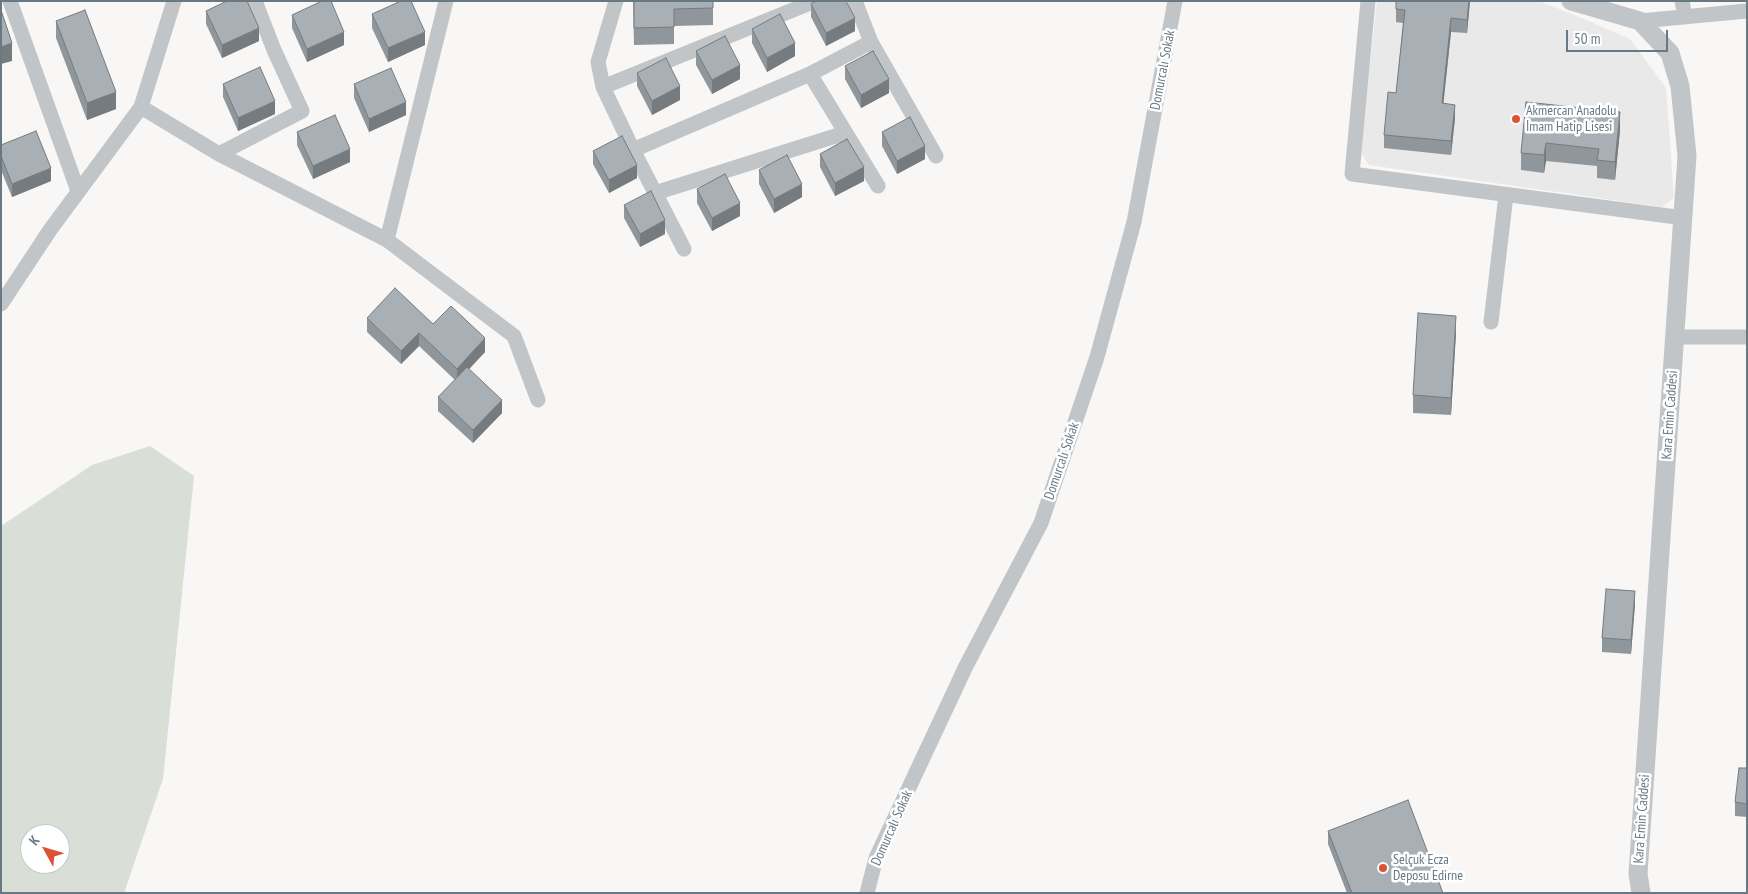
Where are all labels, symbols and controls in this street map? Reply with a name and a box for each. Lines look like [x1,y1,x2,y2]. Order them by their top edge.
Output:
scale bar [1568,20,1670,52]
street label: Domurcalı Sokak [1147,29,1179,111]
text: 50 m [1574,29,1600,48]
place label: Akmercan Anadolu İmam Hatip Lisesi [1526,103,1616,136]
marker: Akmercan Anadolu İmam Hatip Lisesi [1510,113,1522,125]
street label: Kara Emin Caddesi [1659,370,1681,460]
street label: Domurcalı Sokak [1041,420,1083,502]
street label: Kara Emin Caddesi [1631,774,1653,864]
street label: Domurcalı Sokak [868,788,916,868]
north arrow [20,824,70,874]
text: K [25,832,43,849]
place label: Selçuk Ecza Deposu Edirne [1393,852,1463,884]
marker: Selçuk Ecza Deposu Edirne [1377,862,1389,874]

